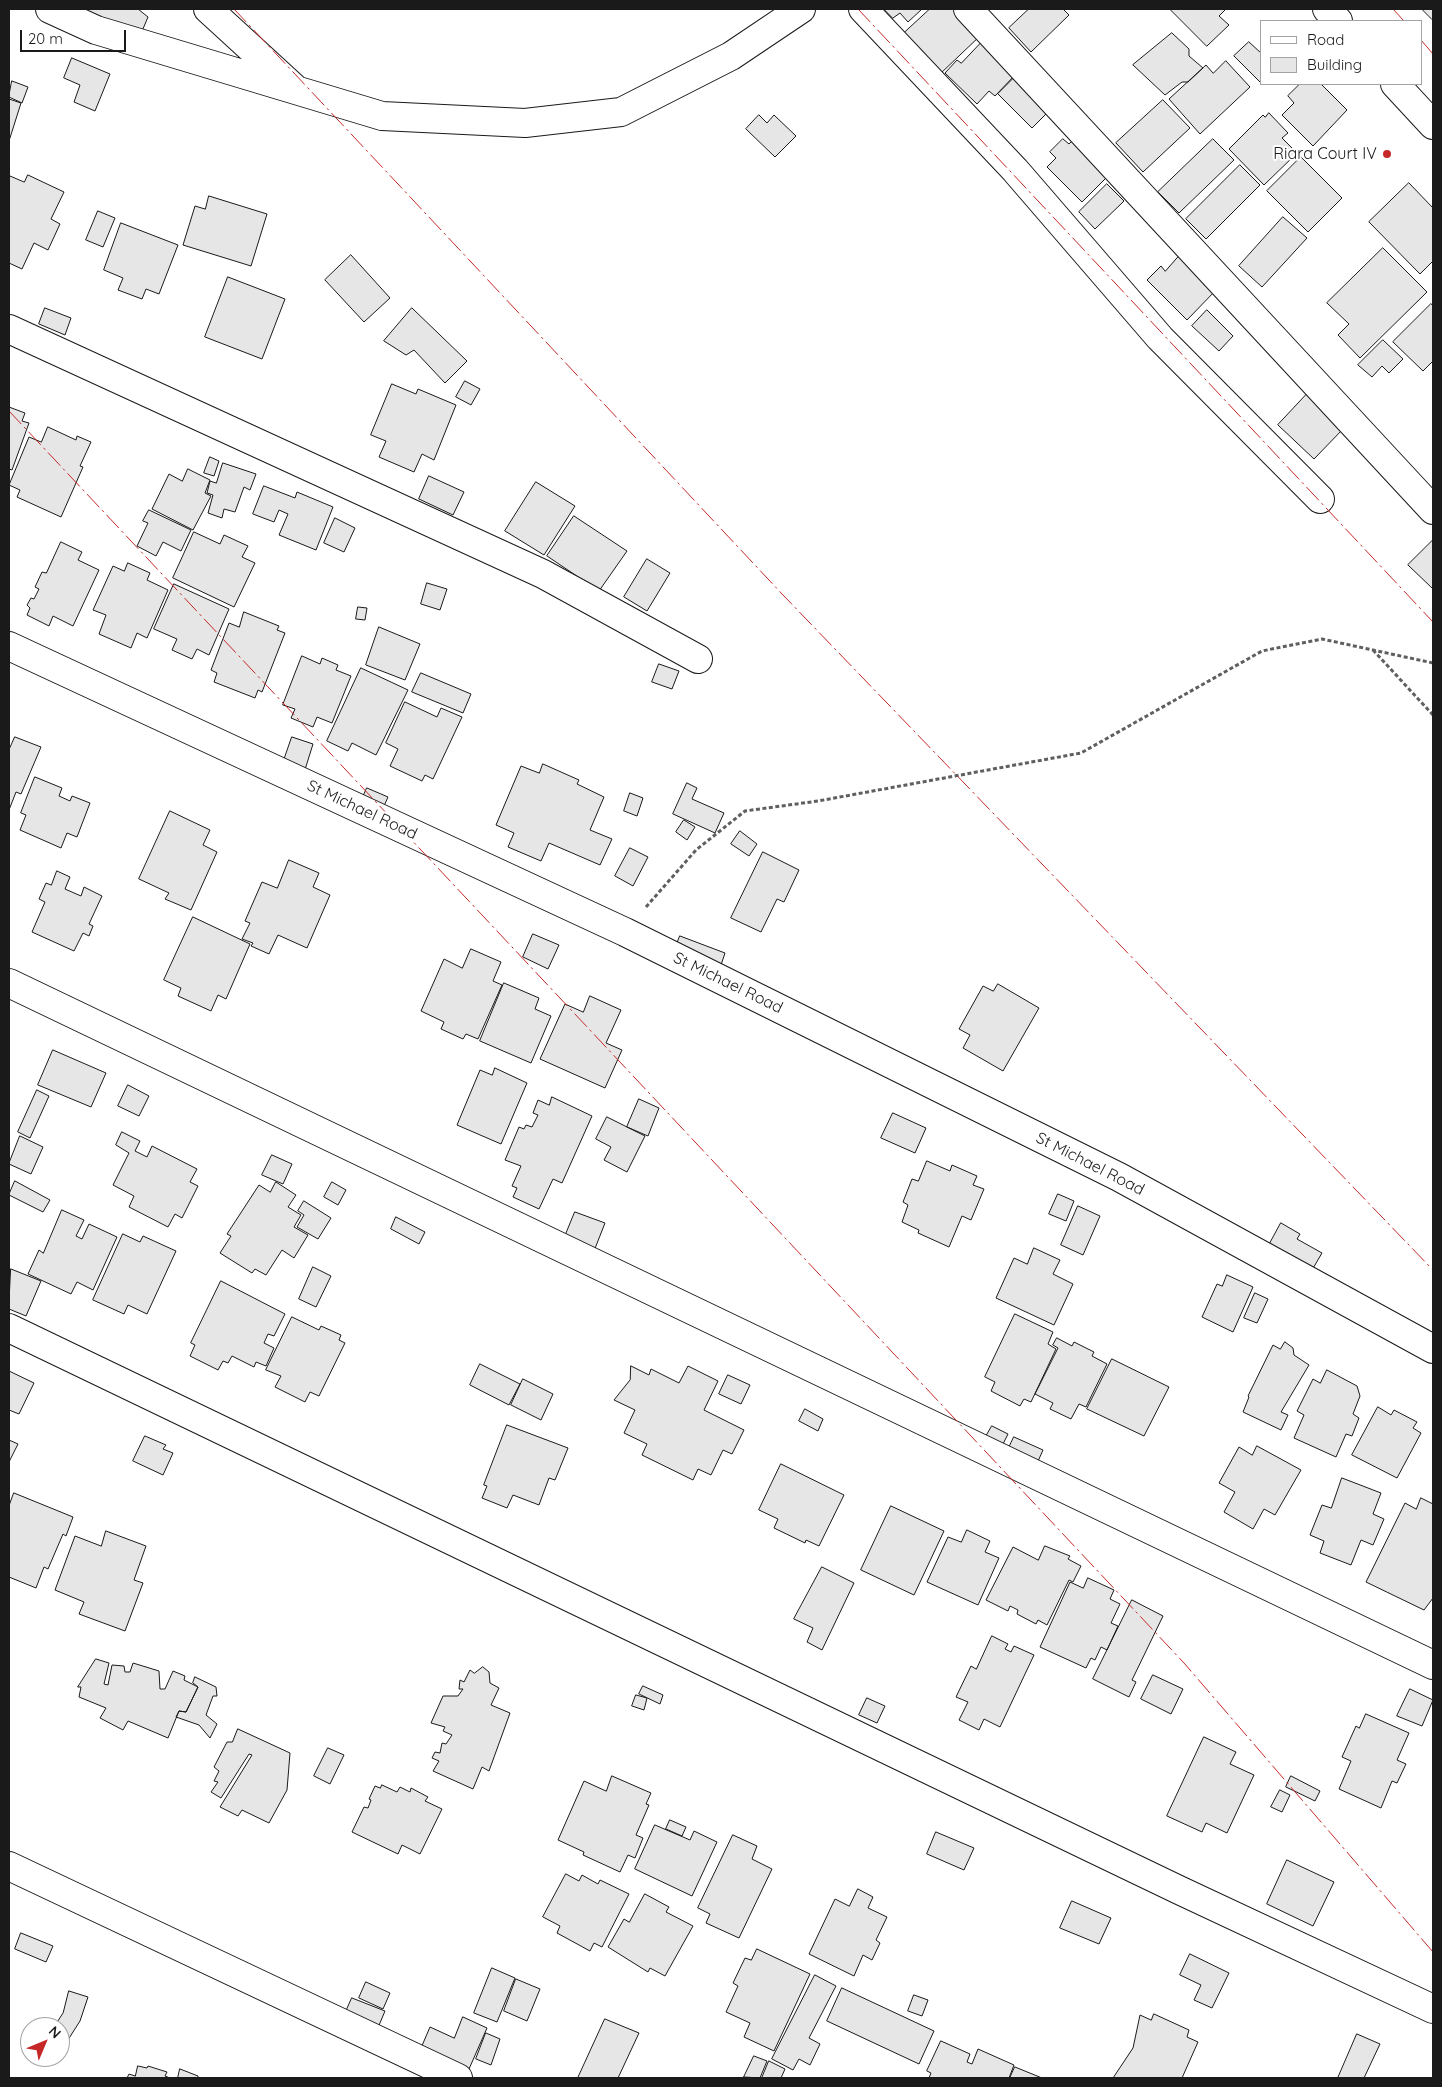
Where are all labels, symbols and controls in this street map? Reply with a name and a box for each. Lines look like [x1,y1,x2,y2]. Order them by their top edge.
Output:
scale bar [22,20,129,52]
legend [1260,20,1422,85]
text: 20 m [28,29,63,48]
text: Road [1307,30,1344,49]
text: Building [1307,55,1362,74]
place label: Riara Court IV [1273,144,1377,164]
marker: Riara Court IV [1381,148,1393,160]
street label: St Michael Road [304,776,420,844]
street label: St Michael Road [670,948,786,1018]
street label: St Michael Road [1032,1128,1148,1200]
north arrow [20,2017,70,2067]
text: N [45,2022,65,2042]

